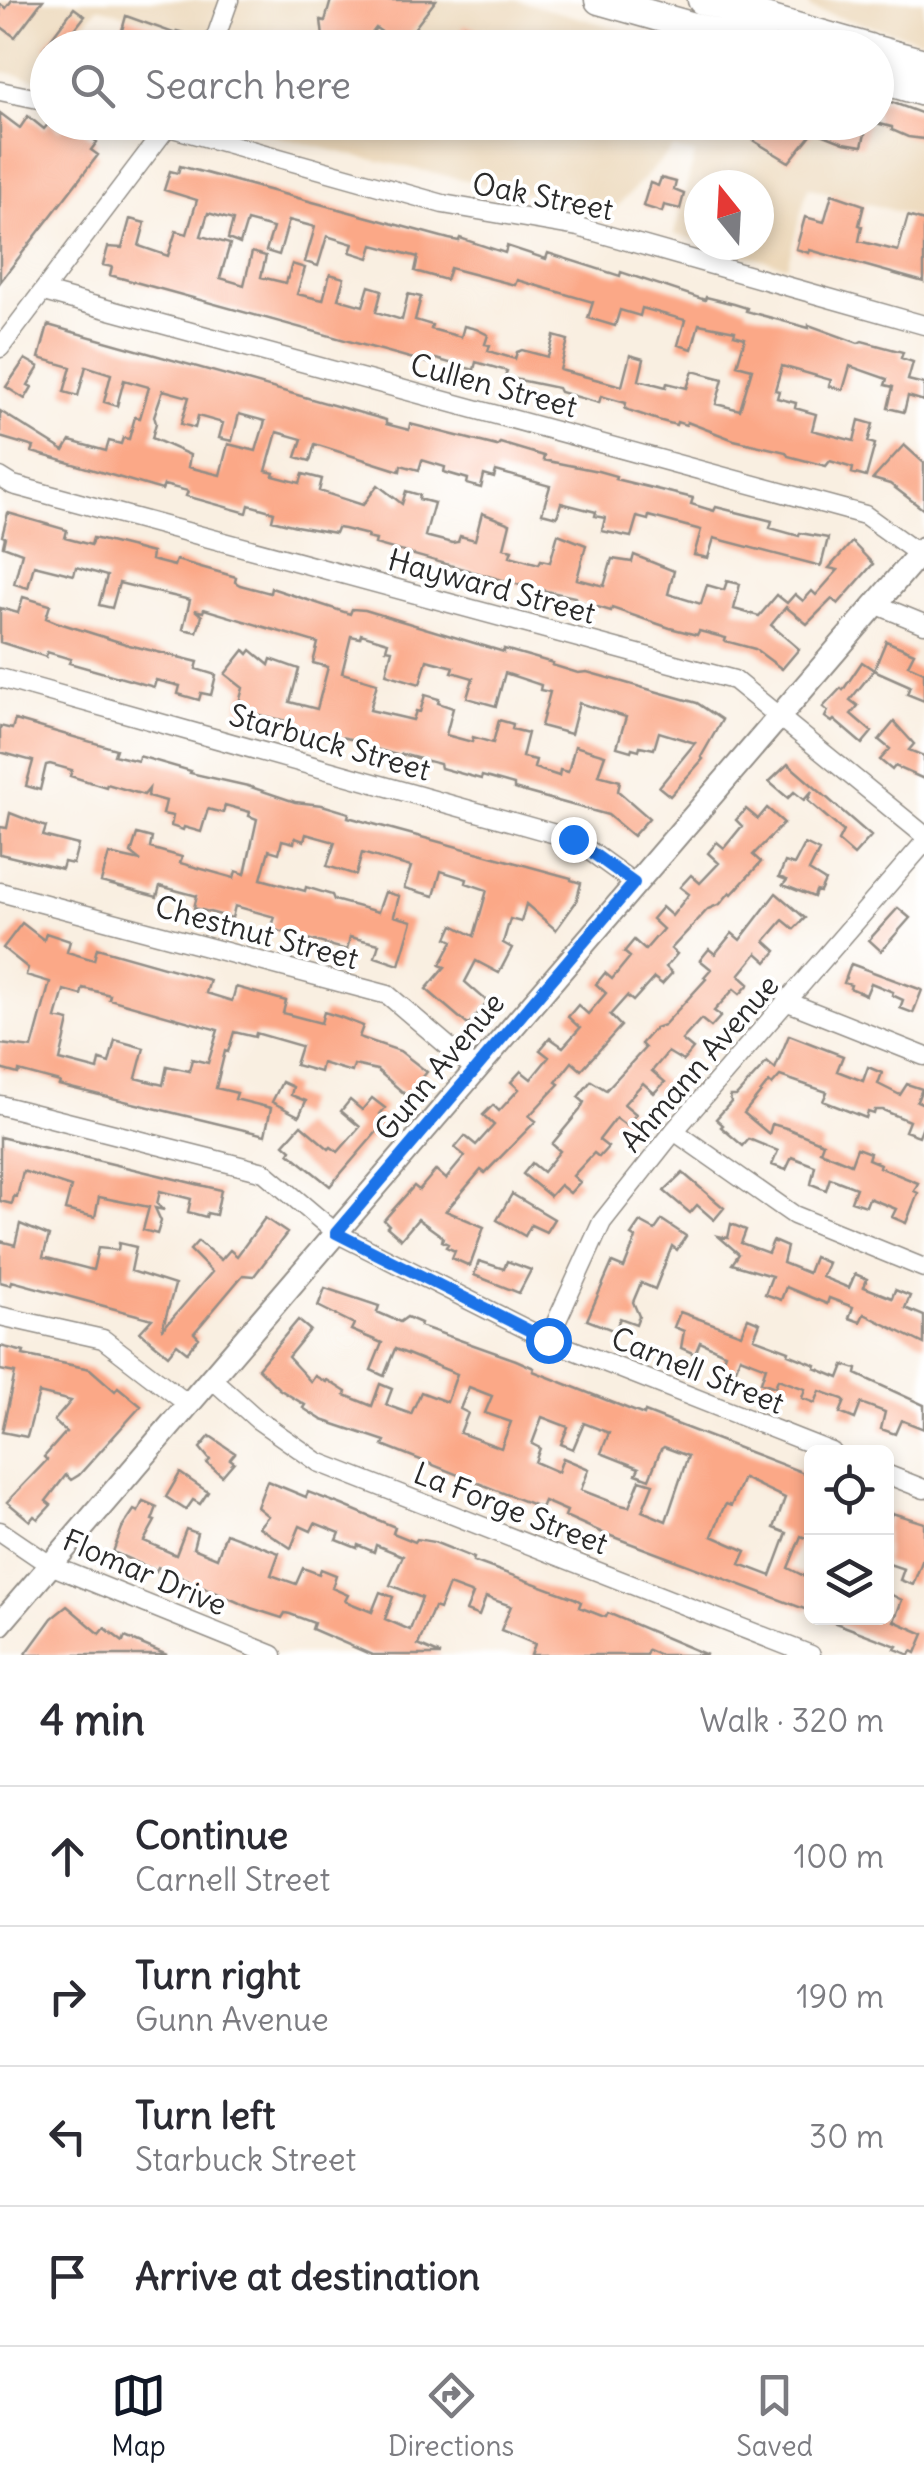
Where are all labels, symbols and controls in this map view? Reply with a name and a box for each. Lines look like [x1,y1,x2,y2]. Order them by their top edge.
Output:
search box [30,30,894,140]
icon: search [65,58,120,113]
text: Search here [145,62,351,109]
street label: Oak Street [469,164,617,228]
north arrow [684,170,774,260]
street label: Cullen Street [406,345,582,425]
street label: Hayward Street [384,540,600,632]
street label: Starbuck Street [225,695,435,789]
route end [551,817,597,863]
street label: Chestnut Street [151,887,363,977]
street label: Ahmann Avenue [612,967,786,1159]
street label: Gunn Avenue [366,984,512,1148]
route start [526,1318,572,1364]
street label: Carnell Street [606,1318,790,1422]
map controls [804,1445,894,1625]
button: locate [804,1445,894,1535]
street label: La Forge Street [409,1454,613,1562]
street label: Flomar Drive [57,1520,233,1624]
button: layers [804,1535,894,1625]
text: 4 min [40,1694,145,1746]
text: Walk · 320 m [699,1700,884,1741]
text: Continue [135,1812,288,1859]
icon: ahead [40,1829,95,1884]
text: 100 m [794,1836,884,1877]
text: Carnell Street [135,1859,330,1900]
text: Turn right [135,1952,301,1999]
icon: right [40,1969,95,2024]
text: 190 m [796,1976,884,2017]
text: Gunn Avenue [135,1999,329,2040]
text: Turn left [135,2092,275,2139]
icon: left [40,2109,95,2164]
text: 30 m [809,2116,884,2157]
text: Starbuck Street [135,2139,356,2180]
icon: arrive [40,2249,95,2304]
text: Arrive at destination [135,2253,480,2300]
tab: Map [111,2368,166,2464]
tab: Directions [388,2368,514,2464]
tab: Saved [736,2368,813,2464]

